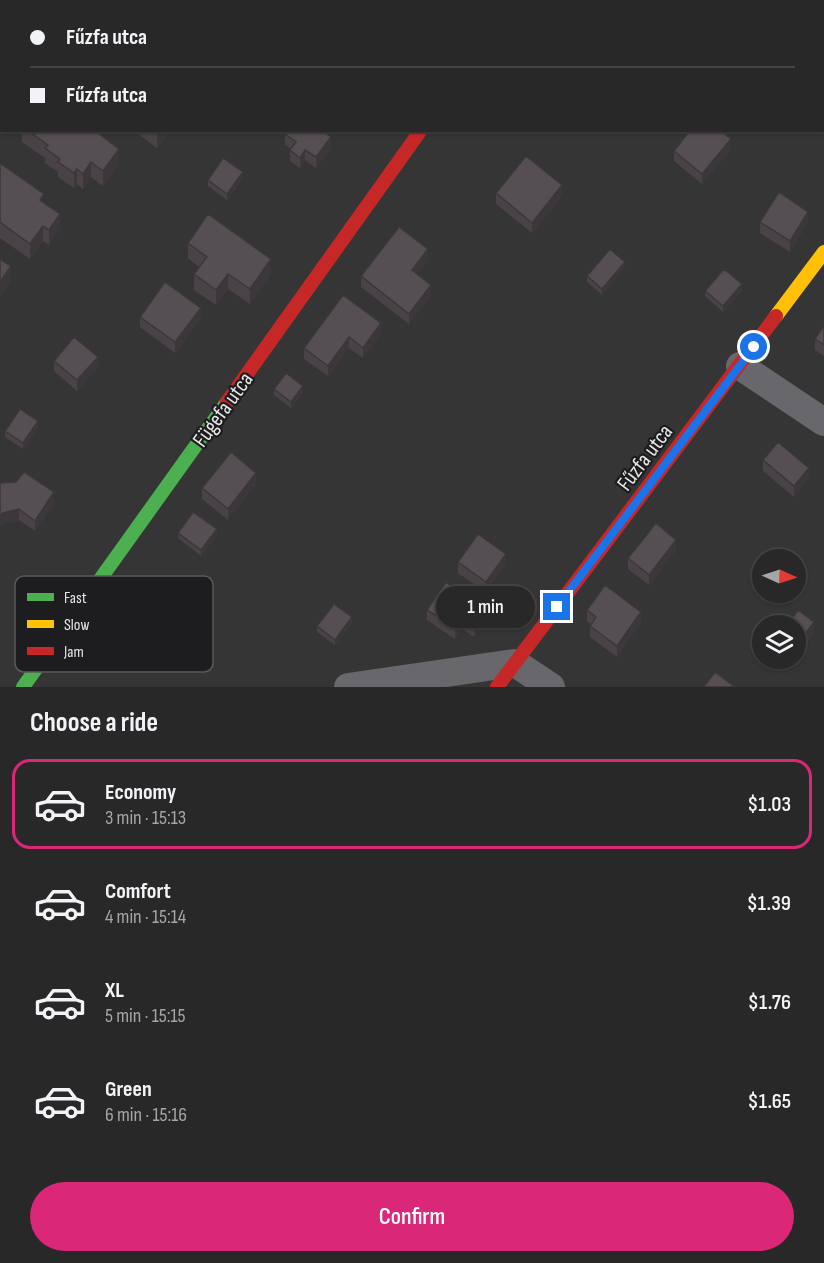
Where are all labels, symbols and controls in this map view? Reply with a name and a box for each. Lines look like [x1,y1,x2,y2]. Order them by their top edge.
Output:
text: Fűzfa utca [66,24,147,51]
text: Fűzfa utca [66,82,147,109]
route start [740,333,767,360]
street label: Fügefa utca [187,367,259,453]
street label: Fűzfa utca [611,419,679,496]
north arrow [752,549,806,603]
map controls [752,549,806,669]
legend [15,576,213,672]
callout: 1 min [437,586,536,628]
text: Fast [64,589,87,608]
route end [543,593,570,620]
text: 1 min [467,595,504,619]
button: layers [752,615,806,669]
text: Slow [64,616,89,635]
text: Jam [63,643,84,662]
text: Choose a ride [30,707,158,739]
icon: car [33,777,87,831]
text: Economy [105,779,176,806]
text: $1.03 [747,791,791,818]
text: 3 min · 15:13 [105,806,186,830]
icon: car [33,876,87,930]
text: Comfort [105,878,171,905]
text: $1.39 [747,890,791,917]
text: 4 min · 15:14 [105,905,186,929]
icon: car [33,975,87,1029]
text: XL [105,977,124,1004]
text: $1.76 [748,989,791,1016]
text: 5 min · 15:15 [105,1004,185,1028]
icon: car [33,1074,87,1128]
text: Green [105,1076,152,1103]
text: $1.65 [748,1088,791,1115]
text: 6 min · 15:16 [105,1103,187,1127]
button: Confirm [30,1182,794,1251]

